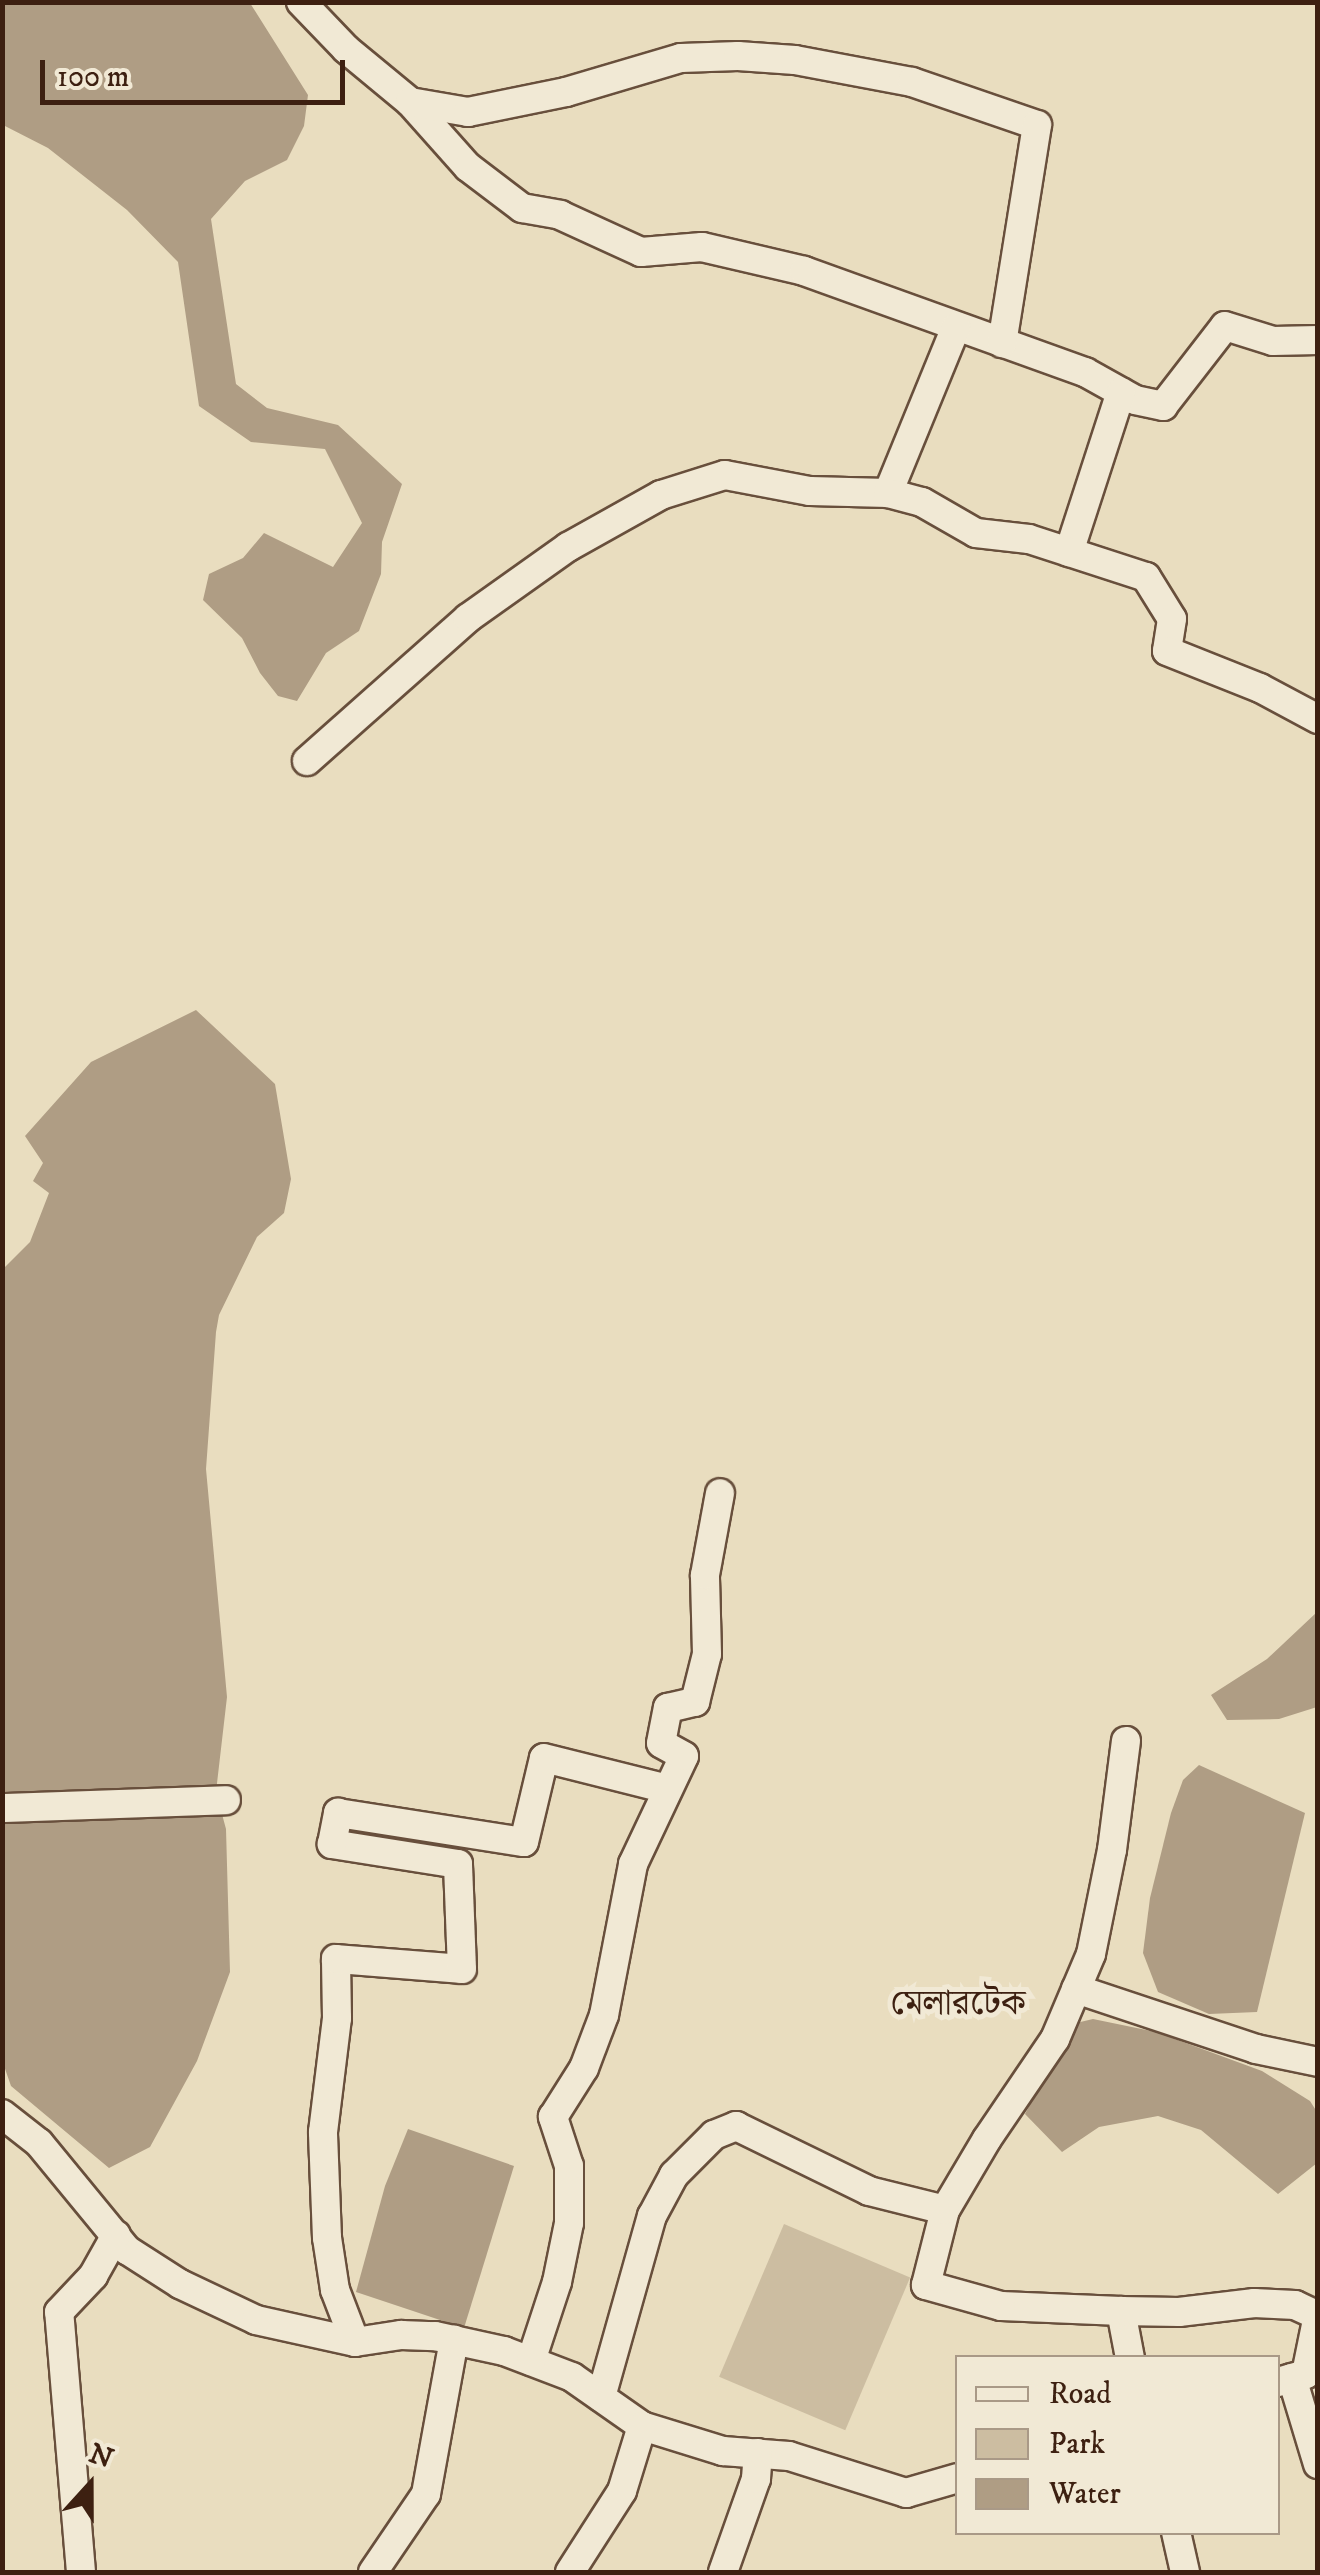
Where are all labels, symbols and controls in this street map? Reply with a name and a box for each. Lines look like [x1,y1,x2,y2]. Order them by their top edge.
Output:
scale bar [45,40,350,102]
text: 100 m [57,59,129,96]
district label: মেলারটেক [890,1983,1026,2025]
legend [955,2355,1280,2535]
text: Road [1049,2376,1111,2413]
text: Park [1049,2426,1105,2463]
north arrow [40,2435,140,2535]
text: N [84,2436,118,2477]
text: Water [1049,2476,1121,2513]

